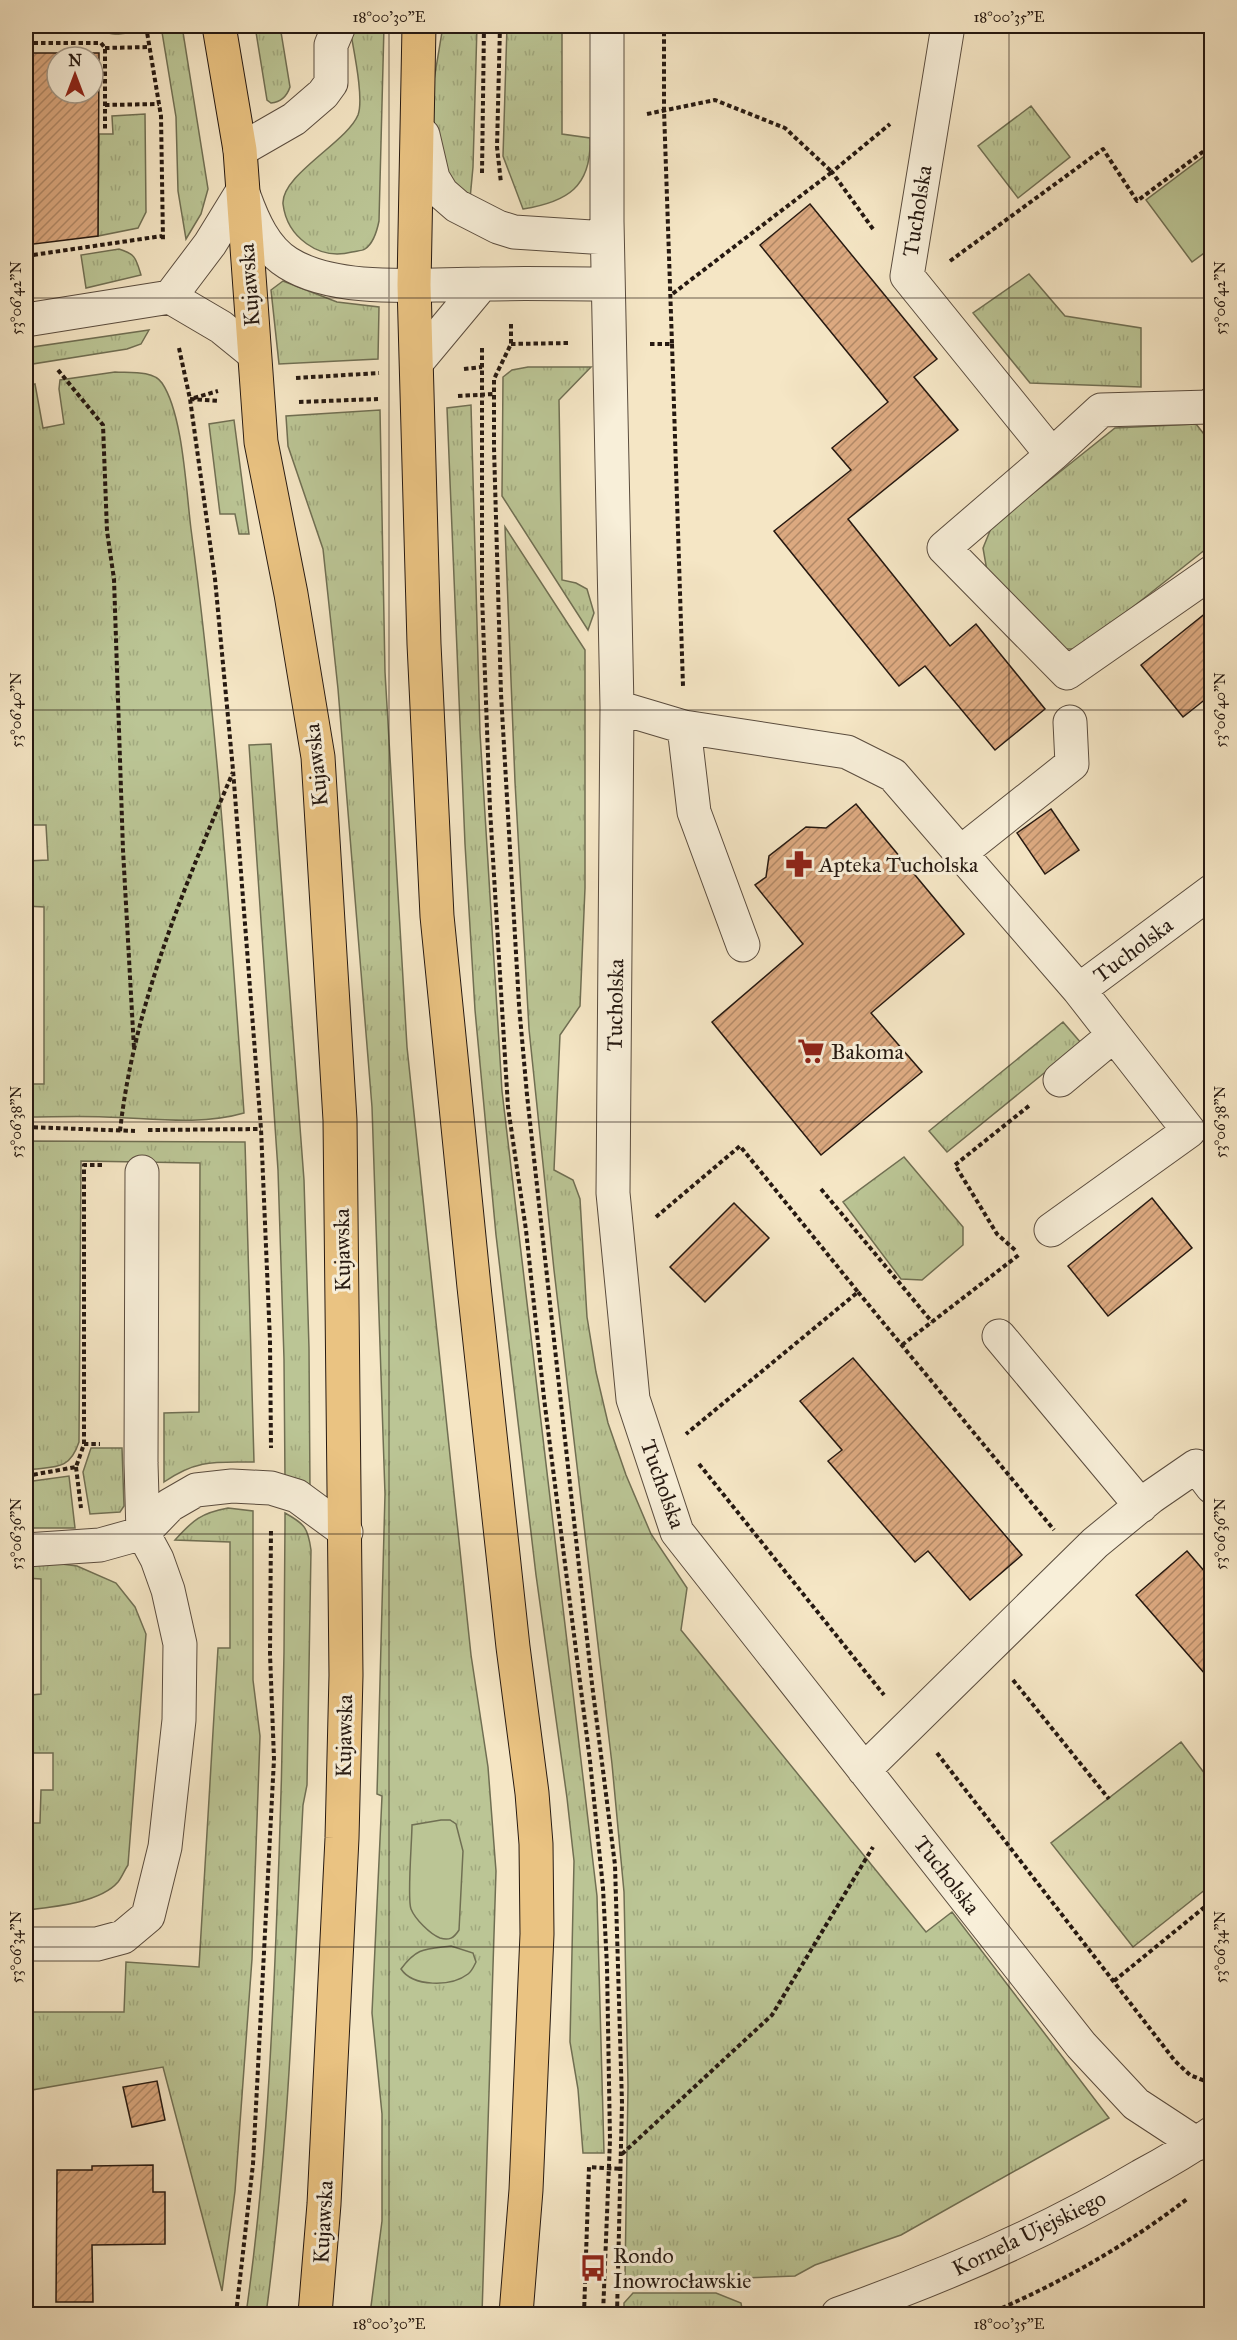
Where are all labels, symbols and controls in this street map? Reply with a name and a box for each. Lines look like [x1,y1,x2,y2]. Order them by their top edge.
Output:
text: 18°00'30"E [353,8,426,26]
text: 18°00'35"E [973,8,1045,26]
north arrow [45,45,105,105]
text: N [68,51,82,70]
street label: Tucholska [896,163,938,259]
street label: Kujawska [233,242,265,328]
text: 53°06'42"N [7,261,25,335]
text: 53°06'42"N [1211,261,1229,335]
text: 53°06'40"N [7,672,25,748]
text: 53°06'40"N [1211,672,1229,748]
street label: Kujawska [298,721,334,808]
pharmacy icon: Apteka Tucholska [784,849,814,879]
place label: Apteka Tucholska [818,851,979,878]
street label: Tucholska [1088,911,1179,989]
street label: Tucholska [601,958,629,1051]
supermarket icon: Bakoma [796,1036,826,1066]
place label: Bakoma [831,1038,904,1065]
text: 53°06'38"N [7,1086,25,1158]
text: 53°06'38"N [1211,1086,1229,1158]
street label: Kujawska [328,1207,356,1292]
street label: Tucholska [635,1436,692,1533]
text: 53°06'36"N [7,1498,25,1570]
text: 53°06'36"N [1211,1498,1229,1570]
street label: Kujawska [330,1693,358,1778]
street label: Tucholska [908,1830,987,1920]
text: 53°06'34"N [7,1910,25,1983]
text: 53°06'34"N [1211,1910,1229,1983]
street label: Kujawska [307,2179,339,2264]
street label: Kornela Ujejskiego [948,2184,1110,2282]
place label: Rondo Inowrocławskie [613,2242,751,2294]
bus stop icon: Rondo Inowrocławskie [578,2253,608,2283]
text: 18°00'30"E [353,2315,426,2333]
text: 18°00'35"E [973,2315,1045,2333]

